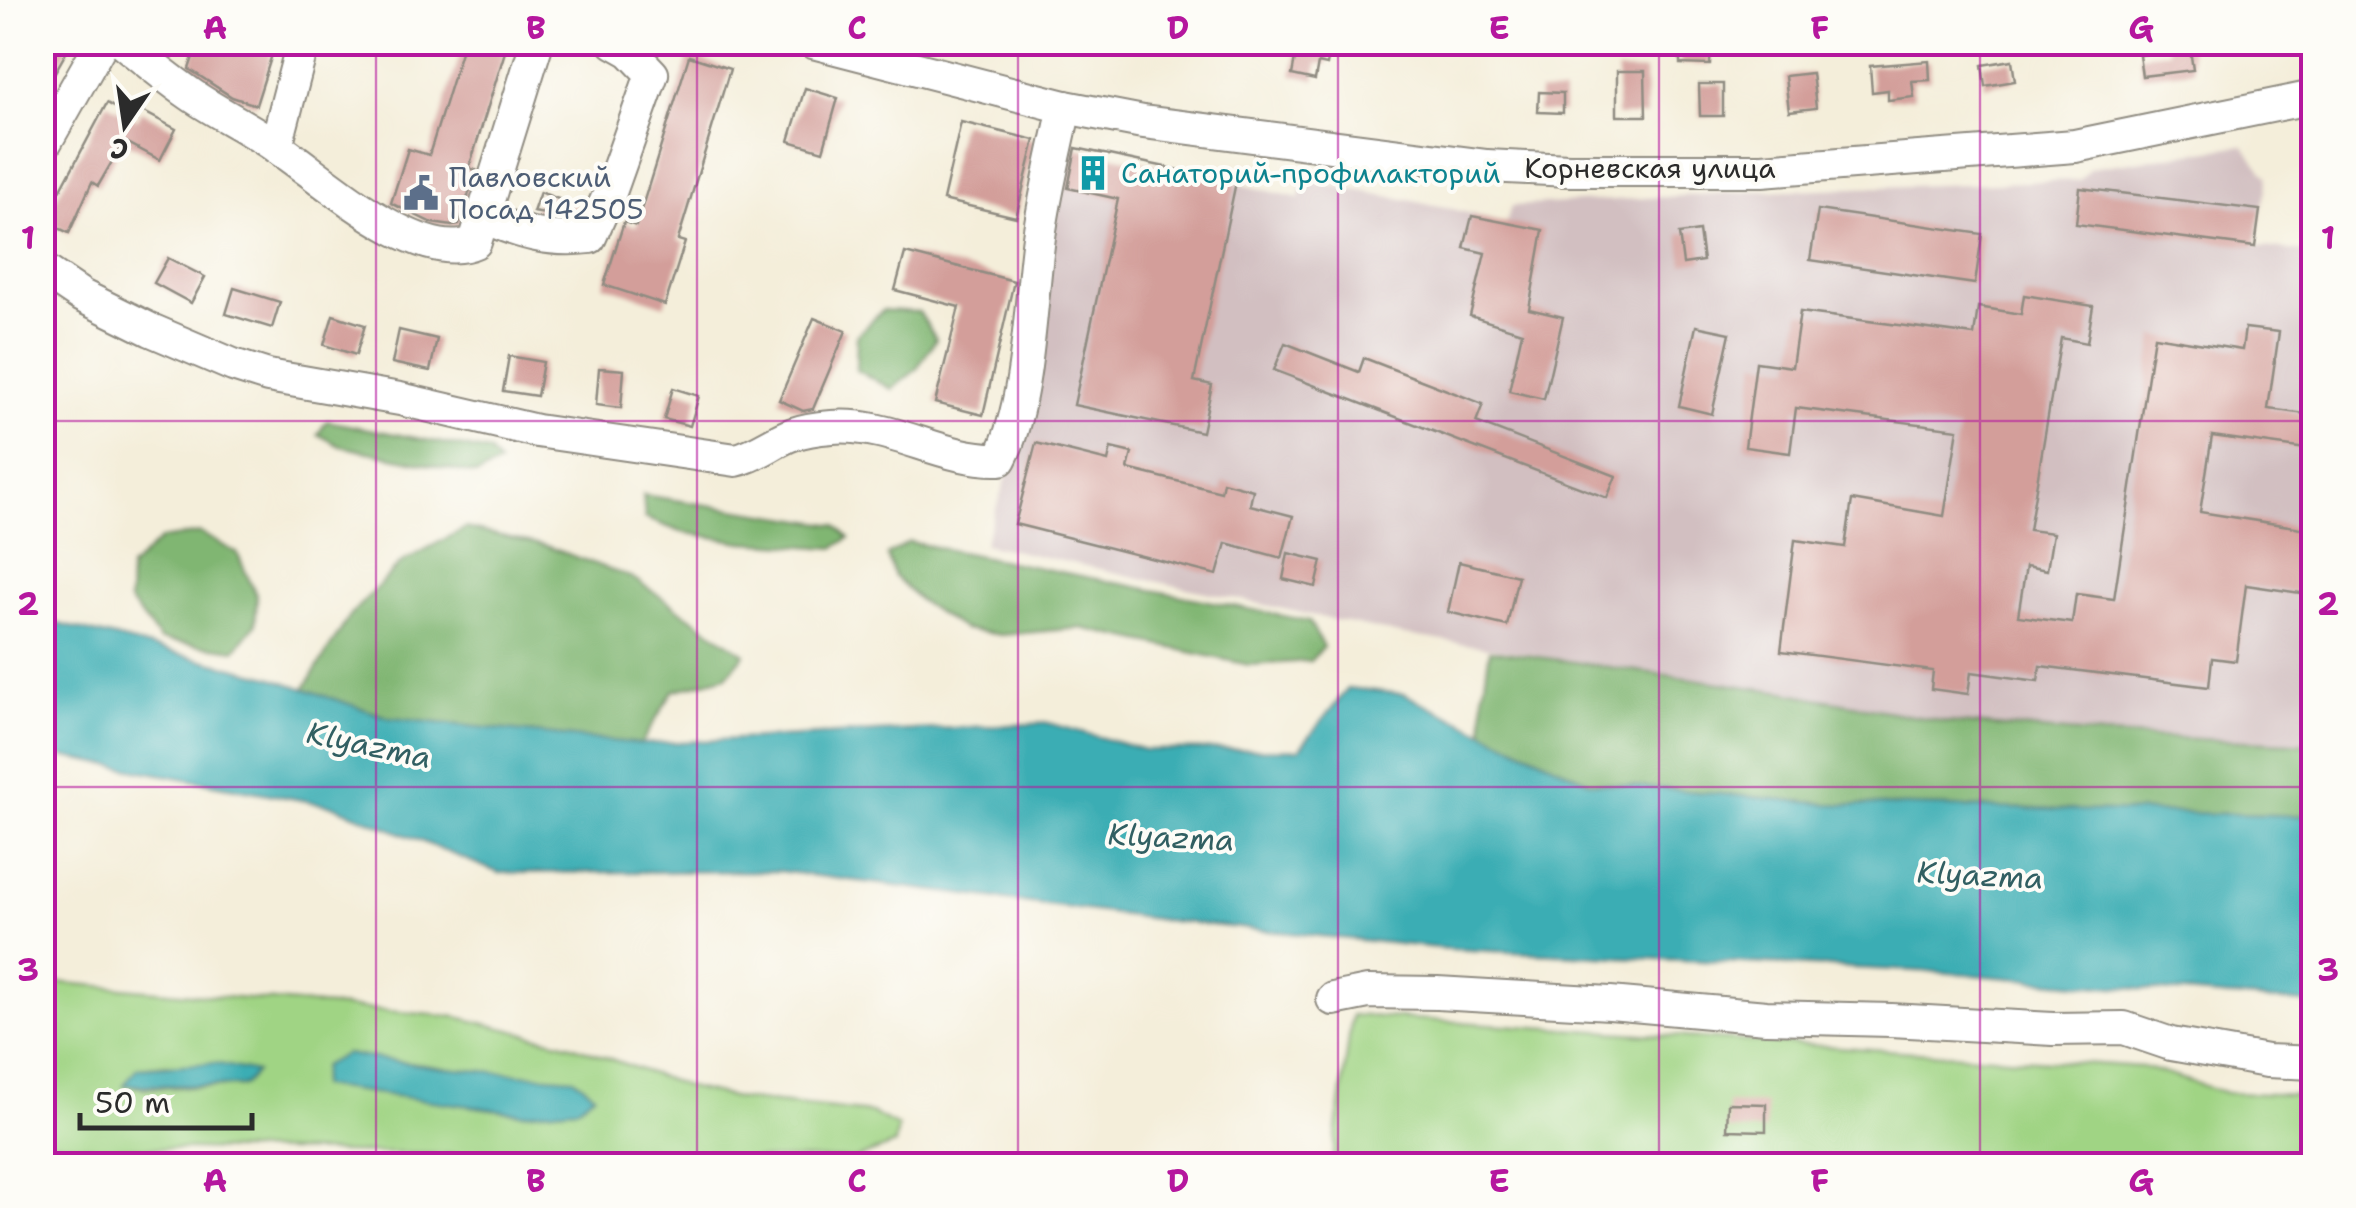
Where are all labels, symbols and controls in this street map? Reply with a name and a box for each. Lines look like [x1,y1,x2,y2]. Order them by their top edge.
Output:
text: A [203,6,227,49]
text: B [526,6,546,49]
text: C [847,6,867,49]
text: D [1167,6,1189,49]
text: E [1488,6,1510,49]
text: F [1811,6,1829,49]
text: G [2128,6,2154,49]
north arrow [75,75,175,175]
text: С [107,129,132,170]
street label: Корневская улица [1524,149,1776,187]
building icon: Санаторий-профилакторий [1074,154,1112,192]
place label: Санаторий-профилакторий [1121,154,1501,192]
place label: Павловский Посад 142505 [449,158,644,228]
public building icon: Павловский Посад 142505 [402,174,440,212]
text: 1 [21,216,35,259]
text: 1 [2321,216,2335,259]
text: 2 [17,582,39,625]
text: 2 [2317,582,2339,625]
water label: Klyazma [303,712,435,778]
water label: Klyazma [1107,813,1235,861]
water label: Klyazma [1916,851,2044,899]
text: 3 [17,948,39,991]
text: 3 [2317,948,2339,991]
scale bar [80,1068,252,1130]
text: 50 m [95,1082,170,1123]
text: A [203,1159,227,1202]
text: B [526,1159,546,1202]
text: C [847,1159,867,1202]
text: D [1167,1159,1189,1202]
text: E [1488,1159,1510,1202]
text: F [1811,1159,1829,1202]
text: G [2128,1159,2154,1202]

